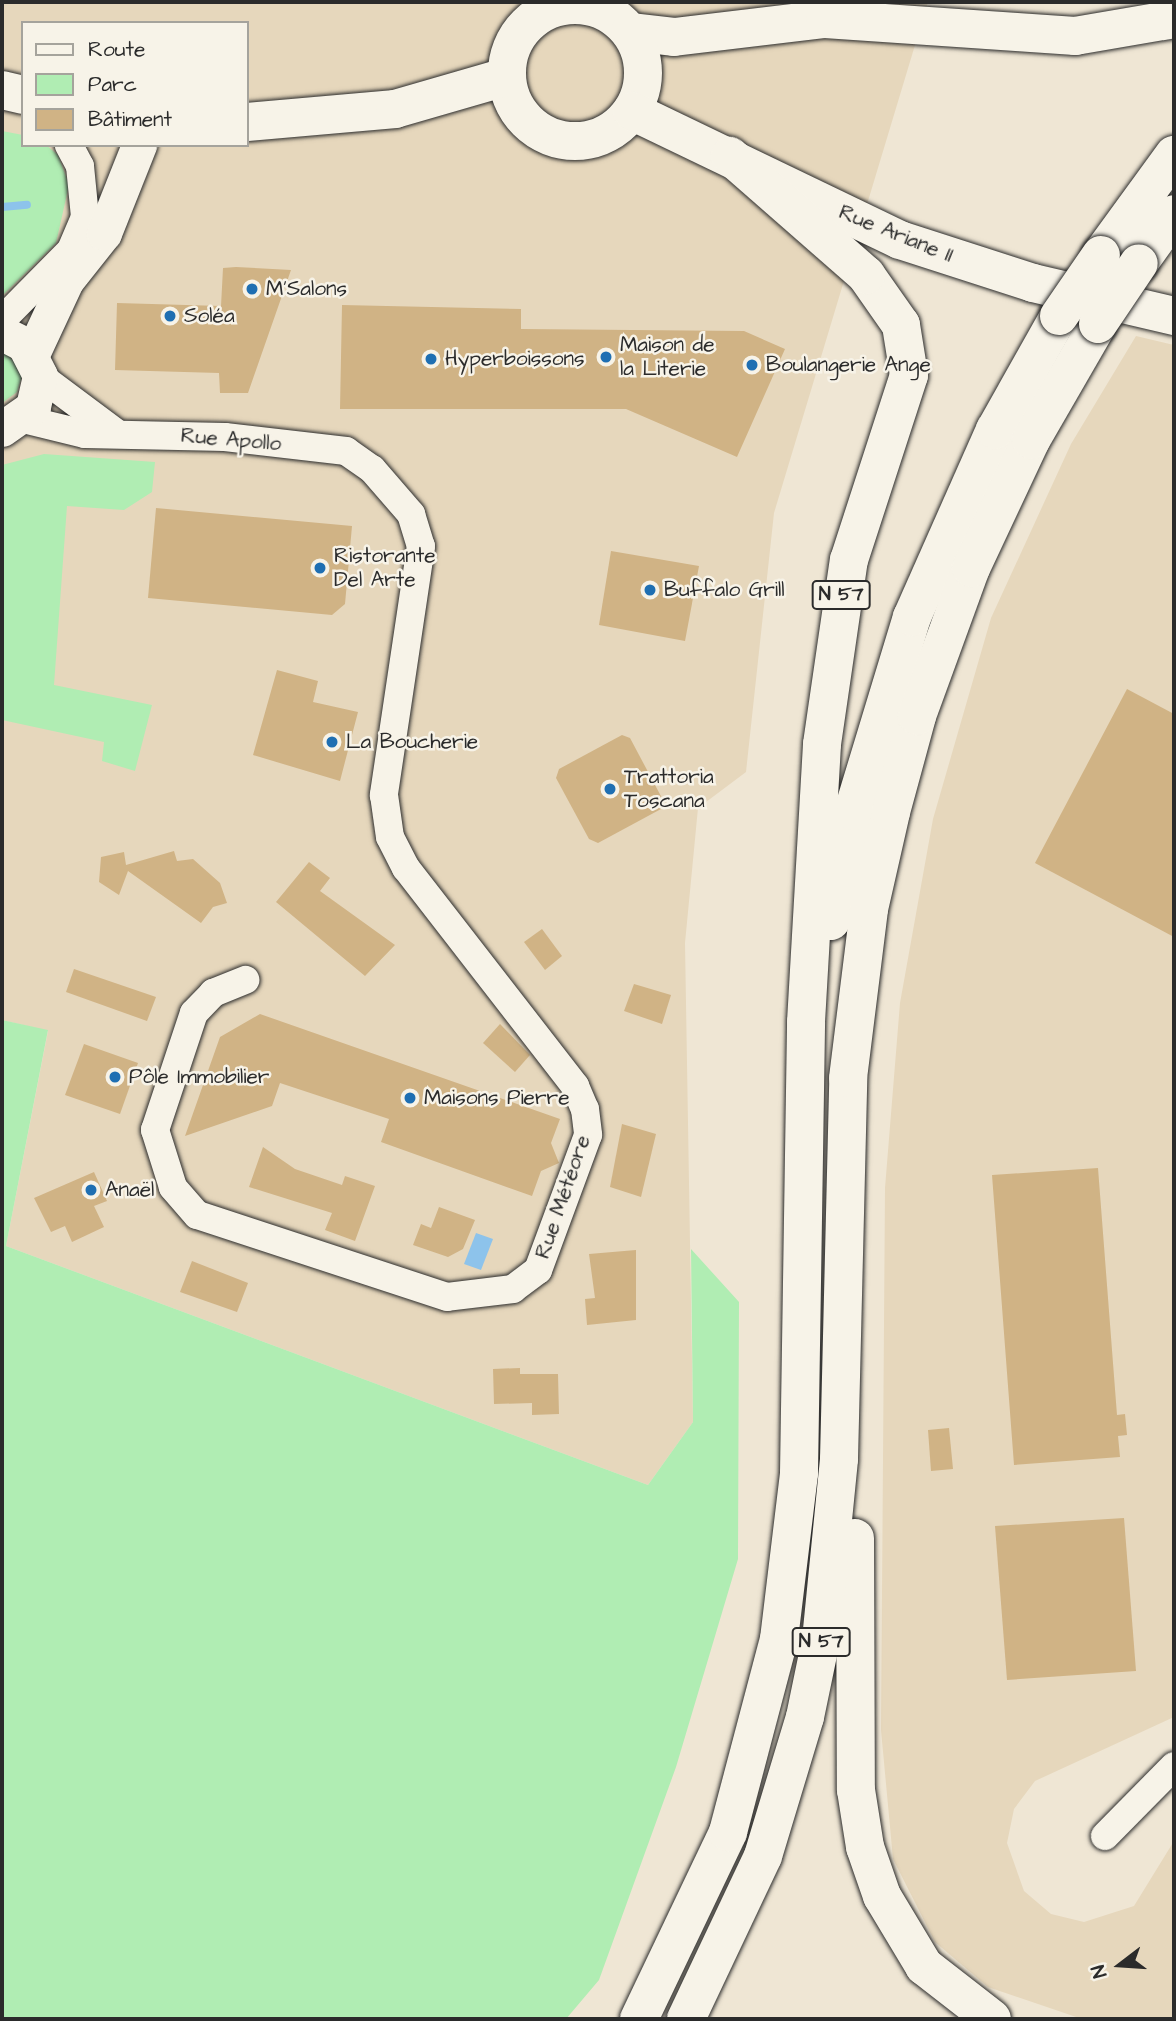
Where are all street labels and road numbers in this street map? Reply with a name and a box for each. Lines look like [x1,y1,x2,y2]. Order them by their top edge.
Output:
street label: Rue Ariane II [835,200,957,268]
street label: Rue Apollo [180,423,282,457]
road number: N 57 [811,580,871,610]
street label: Rue Météore [530,1132,596,1262]
road number: N 57 [791,1626,851,1658]

